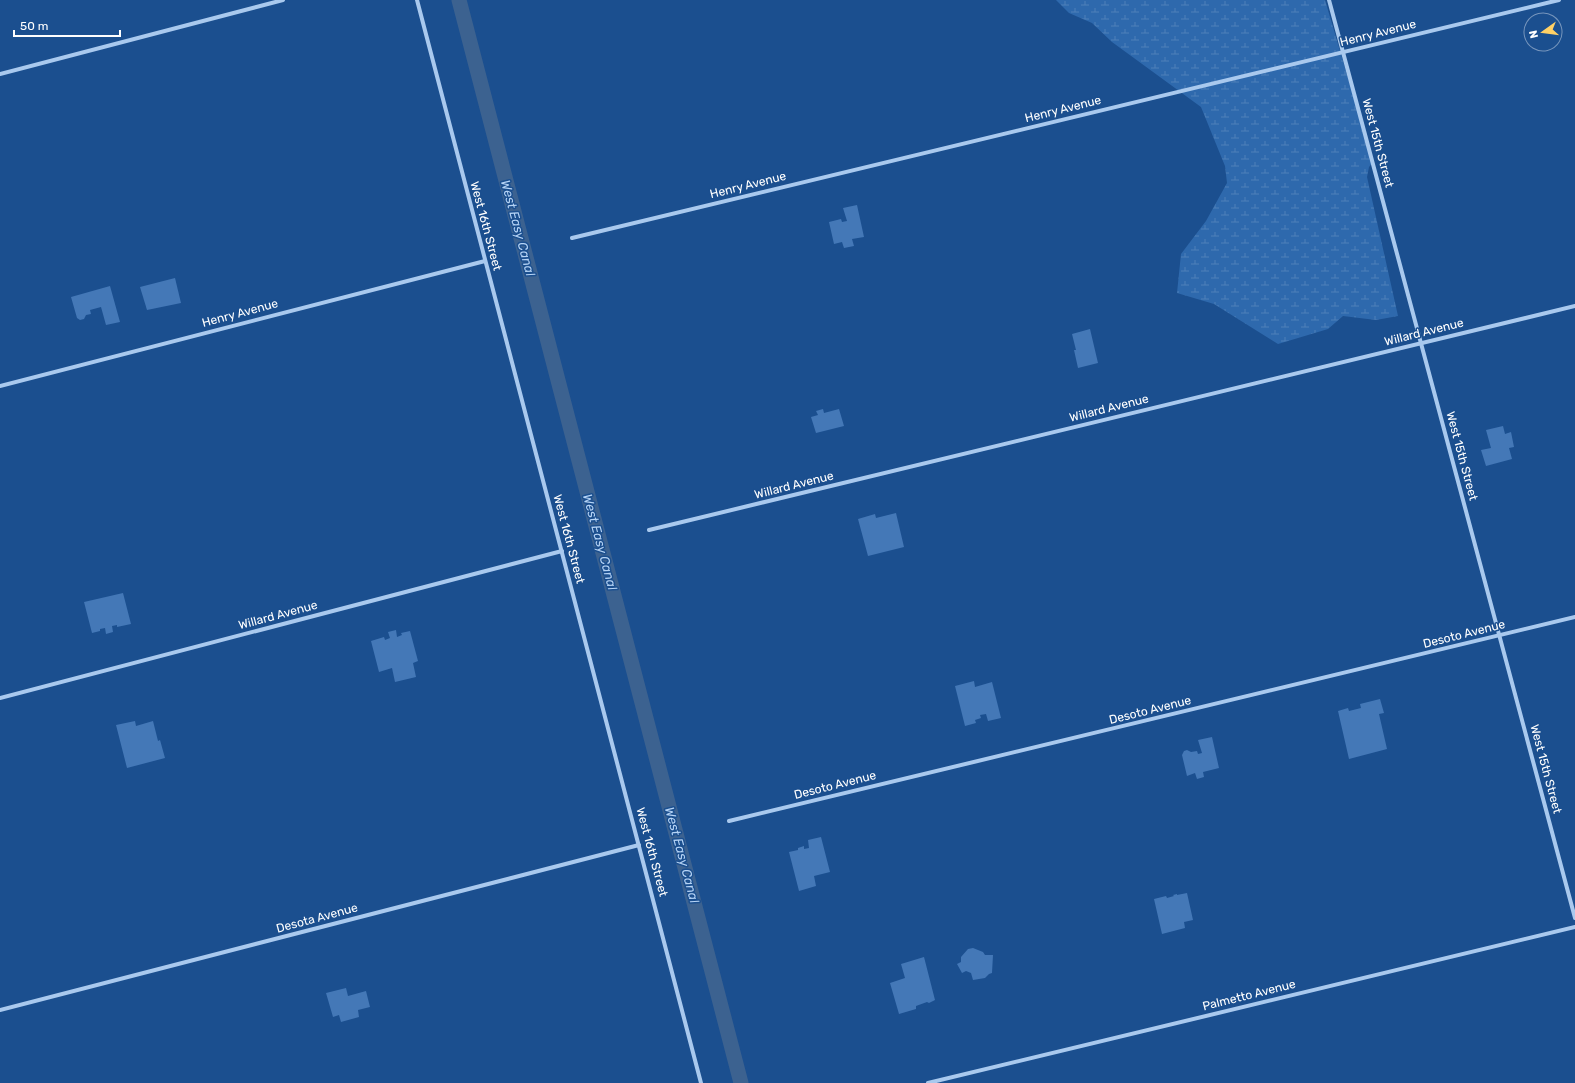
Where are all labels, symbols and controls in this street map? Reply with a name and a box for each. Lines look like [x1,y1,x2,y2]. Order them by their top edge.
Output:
scale bar [14,12,120,38]
north arrow [1523,12,1563,52]
street label: Henry Avenue [1338,17,1418,49]
text: 50 m [20,19,48,33]
text: N [1526,29,1541,40]
street label: Henry Avenue [1023,93,1103,125]
street label: West 15th Street [1359,97,1397,189]
street label: Henry Avenue [708,169,788,201]
water label: West Easy Canal [498,178,538,279]
street label: West 16th Street [467,180,505,272]
street label: Henry Avenue [200,296,280,330]
street label: Willard Avenue [1383,315,1465,349]
street label: Willard Avenue [1068,391,1150,425]
street label: West 15th Street [1443,410,1481,502]
street label: Willard Avenue [753,468,835,502]
water label: West Easy Canal [580,492,620,593]
street label: West 16th Street [550,493,588,585]
street label: Willard Avenue [237,598,319,632]
street label: Desoto Avenue [1421,617,1507,651]
street label: Desoto Avenue [1107,693,1193,727]
street label: West 15th Street [1527,723,1565,815]
street label: Desoto Avenue [792,768,878,802]
water label: West Easy Canal [662,805,702,906]
street label: West 16th Street [633,806,671,898]
street label: Desota Avenue [275,900,360,936]
street label: Palmetto Avenue [1201,977,1297,1013]

